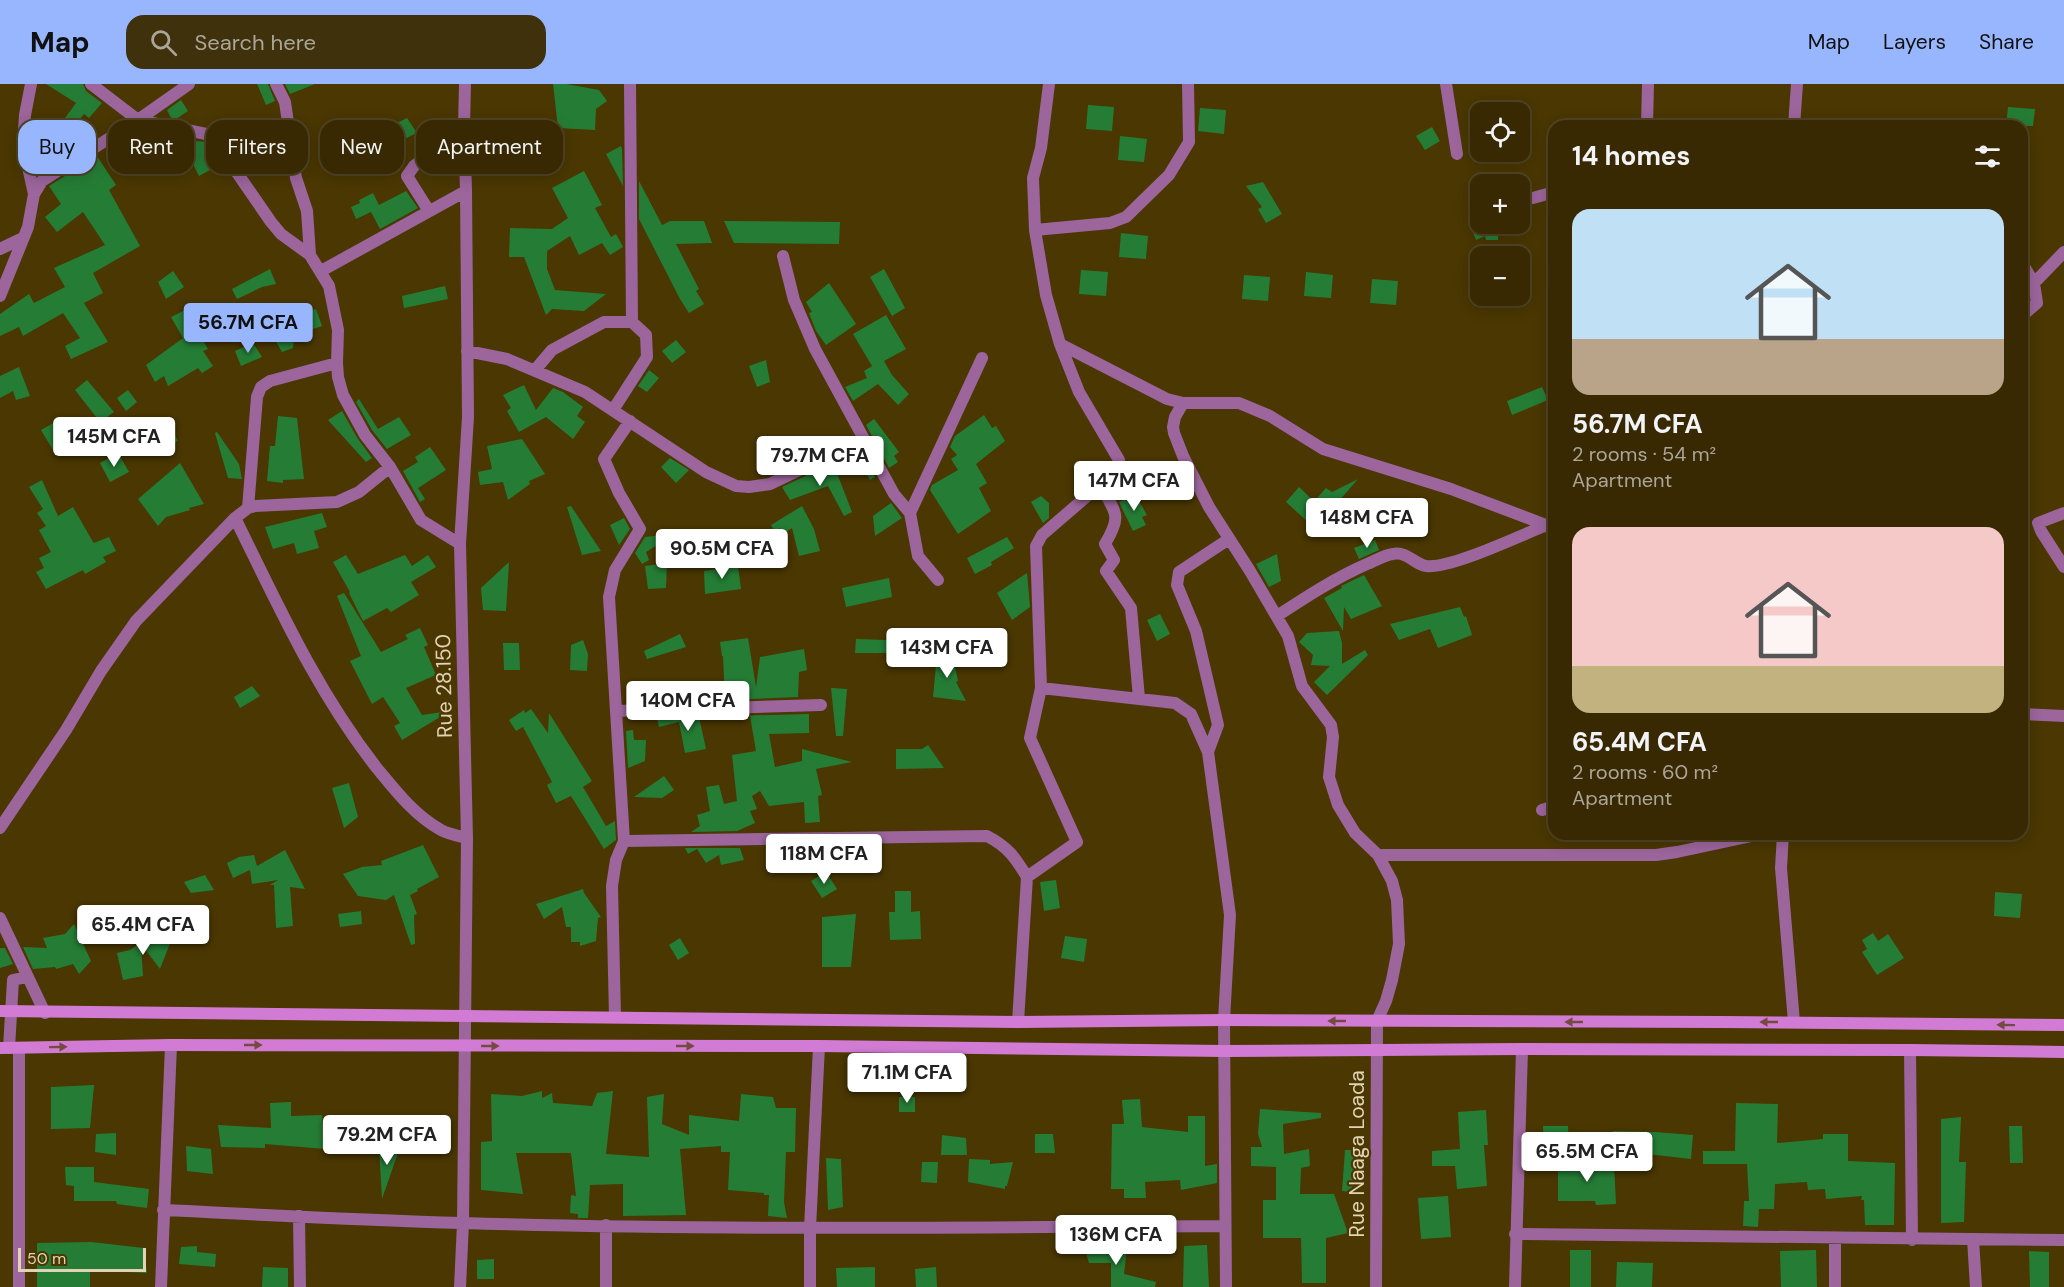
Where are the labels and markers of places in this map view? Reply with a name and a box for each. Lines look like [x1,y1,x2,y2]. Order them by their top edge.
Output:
pin: 56.7M CFA [179,303,317,354]
pin: 145M CFA [52,417,176,468]
pin: 79.7M CFA [751,436,889,487]
pin: 147M CFA [1072,461,1196,512]
pin: 148M CFA [1305,498,1429,549]
pin: 90.5M CFA [653,529,791,580]
pin: 143M CFA [885,628,1009,679]
pin: 140M CFA [626,681,750,732]
pin: 118M CFA [762,834,886,885]
pin: 65.4M CFA [74,905,212,956]
pin: 71.1M CFA [838,1053,976,1104]
pin: 79.2M CFA [318,1115,456,1166]
pin: 65.5M CFA [1518,1132,1656,1183]
pin: 136M CFA [1054,1215,1178,1266]

